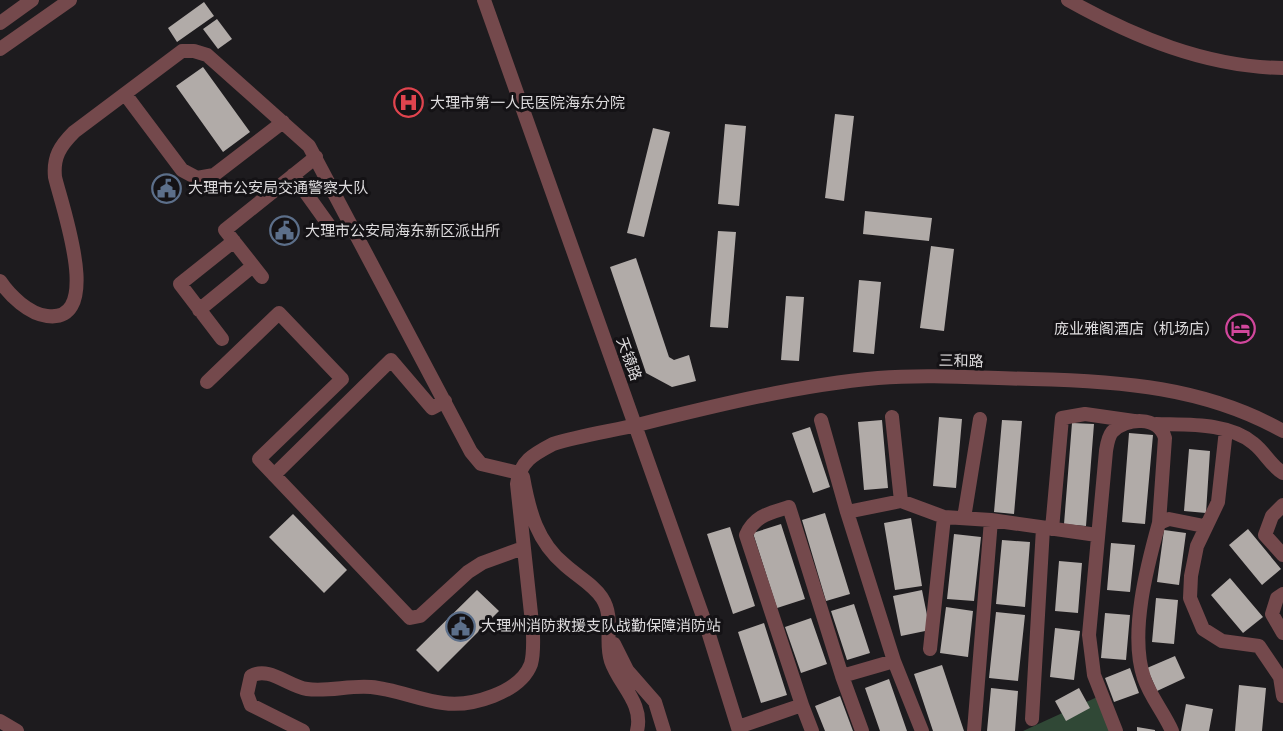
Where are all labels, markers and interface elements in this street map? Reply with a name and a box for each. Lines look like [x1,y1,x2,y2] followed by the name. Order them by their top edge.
[393,87,425,119] hospital icon: 大理市第一人民医院海东分院
[430,94,625,112] place label: 大理市第一人民医院海东分院
[151,172,183,204] public building icon: 大理市公安局交通警察大队
[188,179,368,197] place label: 大理市公安局交通警察大队
[268,215,300,247] public building icon: 大理市公安局海东新区派出所
[305,222,500,240] place label: 大理市公安局海东新区派出所
[1224,313,1256,345] hotel icon: 庞业雅阁酒店（机场店）
[1054,320,1219,338] place label: 庞业雅阁酒店（机场店）
[613,335,645,383] street label: 天镜路
[938,352,984,370] street label: 三和路
[444,610,476,642] public building icon: 大理州消防救援支队战勤保障消防站
[481,617,721,635] place label: 大理州消防救援支队战勤保障消防站

